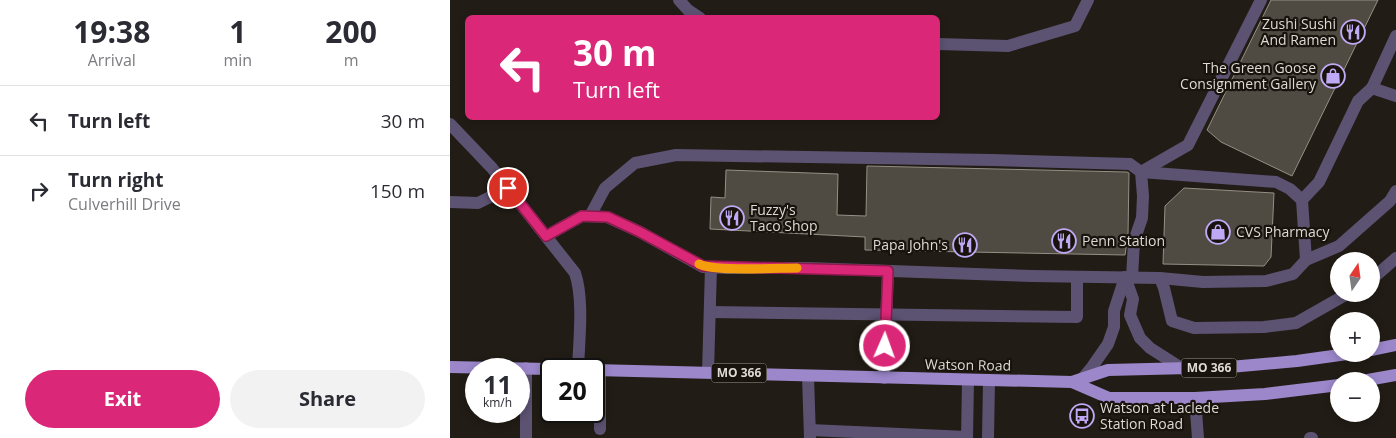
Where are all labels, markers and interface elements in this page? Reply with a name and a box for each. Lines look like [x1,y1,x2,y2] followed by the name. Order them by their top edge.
[73,11,150,52] text: 19:38
[229,11,246,52] text: 1
[325,11,377,52] text: 200
[1261,14,1336,49] place label: Zushi Sushi And Ramen
[1340,19,1366,45] restaurant icon: Zushi Sushi And Ramen
[573,29,656,76] text: 30 m
[490,35,555,100] icon: left
[88,49,136,71] text: Arrival
[224,49,252,71] text: min
[344,49,359,71] text: m
[1180,58,1317,93] place label: The Green Goose Consignment Gallery
[1320,63,1346,89] shop icon: The Green Goose Consignment Gallery
[573,74,660,104] text: Turn left
[25,107,53,135] icon: left
[68,108,150,134] text: Turn left
[381,108,425,134] text: 30 m
[68,167,163,193] text: Turn right
[487,167,529,209] pin
[494,174,522,202] icon: arrive
[25,177,53,205] icon: right
[370,178,425,204] text: 150 m
[68,193,181,215] text: Culverhill Drive
[750,200,818,235] place label: Fuzzy's Taco Shop
[719,205,745,231] restaurant icon: Fuzzy's Taco Shop
[1205,219,1231,245] shop icon: CVS Pharmacy
[1236,222,1330,241] place label: CVS Pharmacy
[1051,228,1077,254] restaurant icon: Penn Station
[1082,231,1165,250] place label: Penn Station
[952,232,978,258] restaurant icon: Papa John's
[873,235,948,254] place label: Papa John's
[1330,252,1380,302] north arrow
[1330,252,1380,422] map controls
[1330,312,1380,362] button: +
[858,319,910,371] position arrow
[925,354,1011,375] street label: Watson Road
[540,358,605,423] speed limit sign: 20
[1182,358,1236,378] road number: MO 366
[712,363,766,382] road number: MO 366
[483,367,512,401] text: 11
[25,370,220,428] button: Exit
[230,370,425,428] button: Share
[1330,372,1380,422] button: −
[483,394,512,411] text: km/h
[1100,398,1219,433] place label: Watson at Laclede Station Road
[1069,403,1095,429] bus stop icon: Watson at Laclede Station Road

